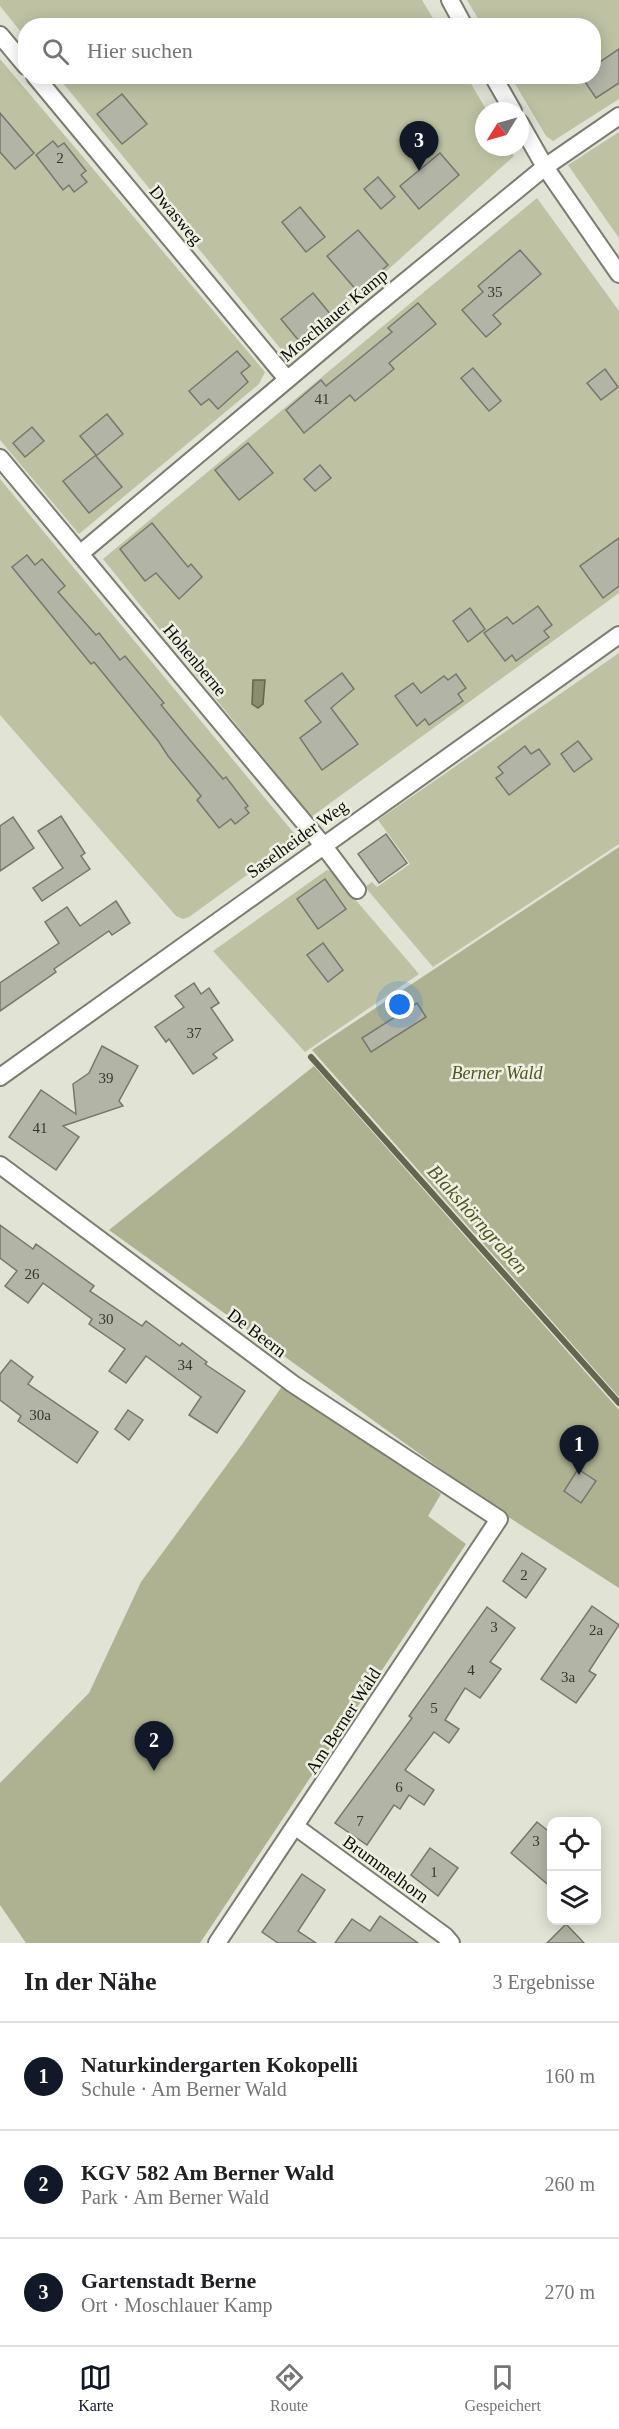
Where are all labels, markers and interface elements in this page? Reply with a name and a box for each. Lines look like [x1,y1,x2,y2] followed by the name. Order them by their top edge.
[18,18,601,84] search box
[39,35,72,68] icon: search
[87,38,193,63] text: Hier suchen
[475,102,529,156] north arrow
[400,122,438,171] pin: 3
[56,150,64,166] house number: 2
[146,181,206,249] street label: Dwasweg
[276,264,392,366] street label: Moschlauer Kamp
[488,284,503,300] house number: 35
[315,391,330,407] house number: 41
[159,620,231,700] street label: Hohenberne
[243,796,351,882] street label: Saselheider Weg
[385,990,414,1019] your location
[187,1025,202,1041] house number: 37
[452,1063,543,1083] park label: Berner Wald
[99,1070,114,1086] house number: 39
[33,1120,48,1136] house number: 41
[423,1160,533,1279] water label: Blakshörngraben
[25,1266,40,1282] house number: 26
[224,1304,290,1362] street label: De Beern
[99,1311,114,1327] house number: 30
[178,1357,193,1373] house number: 34
[29,1407,51,1423] house number: 30a
[560,1426,598,1475] pin: 1
[520,1567,528,1583] house number: 2
[490,1619,498,1635] house number: 3
[589,1622,603,1638] house number: 2a
[467,1662,475,1678] house number: 4
[301,1664,385,1778] street label: Am Berner Wald
[561,1669,575,1685] house number: 3a
[430,1700,438,1716] house number: 5
[134,1722,174,1771] pin: 2
[395,1779,403,1795] house number: 6
[356,1813,364,1829] house number: 7
[547,1817,601,1925] map controls
[547,1817,601,1871] button: locate
[339,1831,433,1907] street label: Brummelhorn
[532,1833,540,1849] house number: 3
[430,1864,438,1880] house number: 1
[547,1871,601,1925] button: layers
[24,1967,156,1996] text: In der Nähe
[493,1971,595,1993] text: 3 Ergebnisse
[81,2052,358,2077] text: Naturkindergarten Kokopelli
[39,2065,49,2087] text: 1
[544,2065,595,2087] text: 160 m
[81,2078,287,2100] text: Schule · Am Berner Wald
[81,2160,334,2185] text: KGV 582 Am Berner Wald
[39,2173,49,2195] text: 2
[544,2173,595,2195] text: 260 m
[81,2186,269,2208] text: Park · Am Berner Wald
[81,2268,256,2293] text: Gartenstadt Berne
[39,2281,49,2303] text: 3
[544,2281,595,2303] text: 270 m
[81,2294,273,2316] text: Ort · Moschlauer Kamp
[78,2361,114,2415] tab: Karte
[270,2361,308,2415] tab: Route
[464,2361,541,2415] tab: Gespeichert

